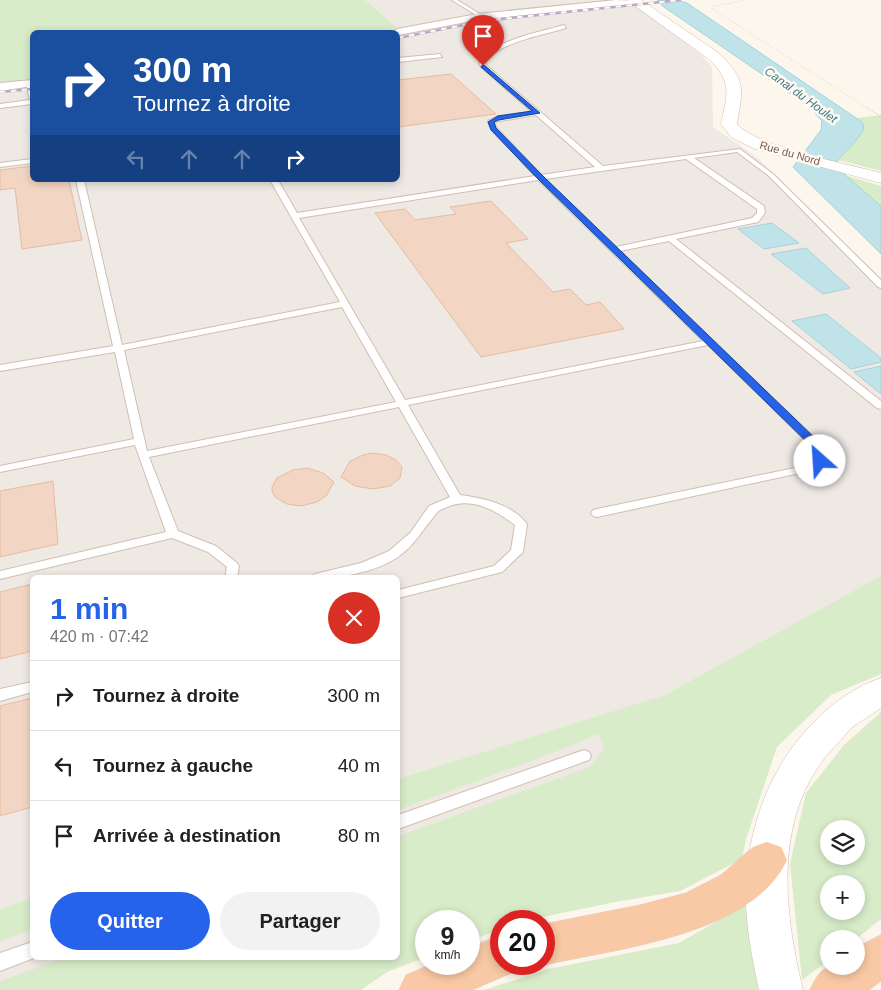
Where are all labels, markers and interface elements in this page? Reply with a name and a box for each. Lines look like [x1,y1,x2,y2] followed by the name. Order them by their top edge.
[462,15,504,66] pin
[469,22,497,50] icon: arrive
[50,50,115,115] icon: right
[133,50,232,89] text: 300 m
[762,64,840,126] water label: Canal du Houlet
[133,91,291,116] text: Tournez à droite
[758,139,822,167] street label: Rue du Nord
[122,145,150,173] icon: left
[175,145,203,173] icon: ahead
[228,145,256,173] icon: ahead
[281,145,309,173] icon: right
[793,434,845,486] position arrow
[50,592,128,625] text: 1 min
[328,592,380,644] button: close
[50,628,149,645] text: 420 m · 07:42
[50,682,78,710] icon: right
[93,685,239,706] text: Tournez à droite
[327,685,380,706] text: 300 m
[50,752,78,780] icon: left
[93,755,253,776] text: Tournez à gauche
[338,755,380,776] text: 40 m
[820,820,865,975] map controls
[820,820,865,865] button: layers
[50,822,78,850] icon: arrive
[93,825,281,846] text: Arrivée à destination
[338,825,380,846] text: 80 m
[820,875,865,920] button: +
[50,892,210,950] button: Quitter
[220,892,380,950] button: Partager
[490,910,555,975] speed limit sign: 20
[441,922,454,950] text: 9
[820,930,865,975] button: −
[434,948,461,962] text: km/h

